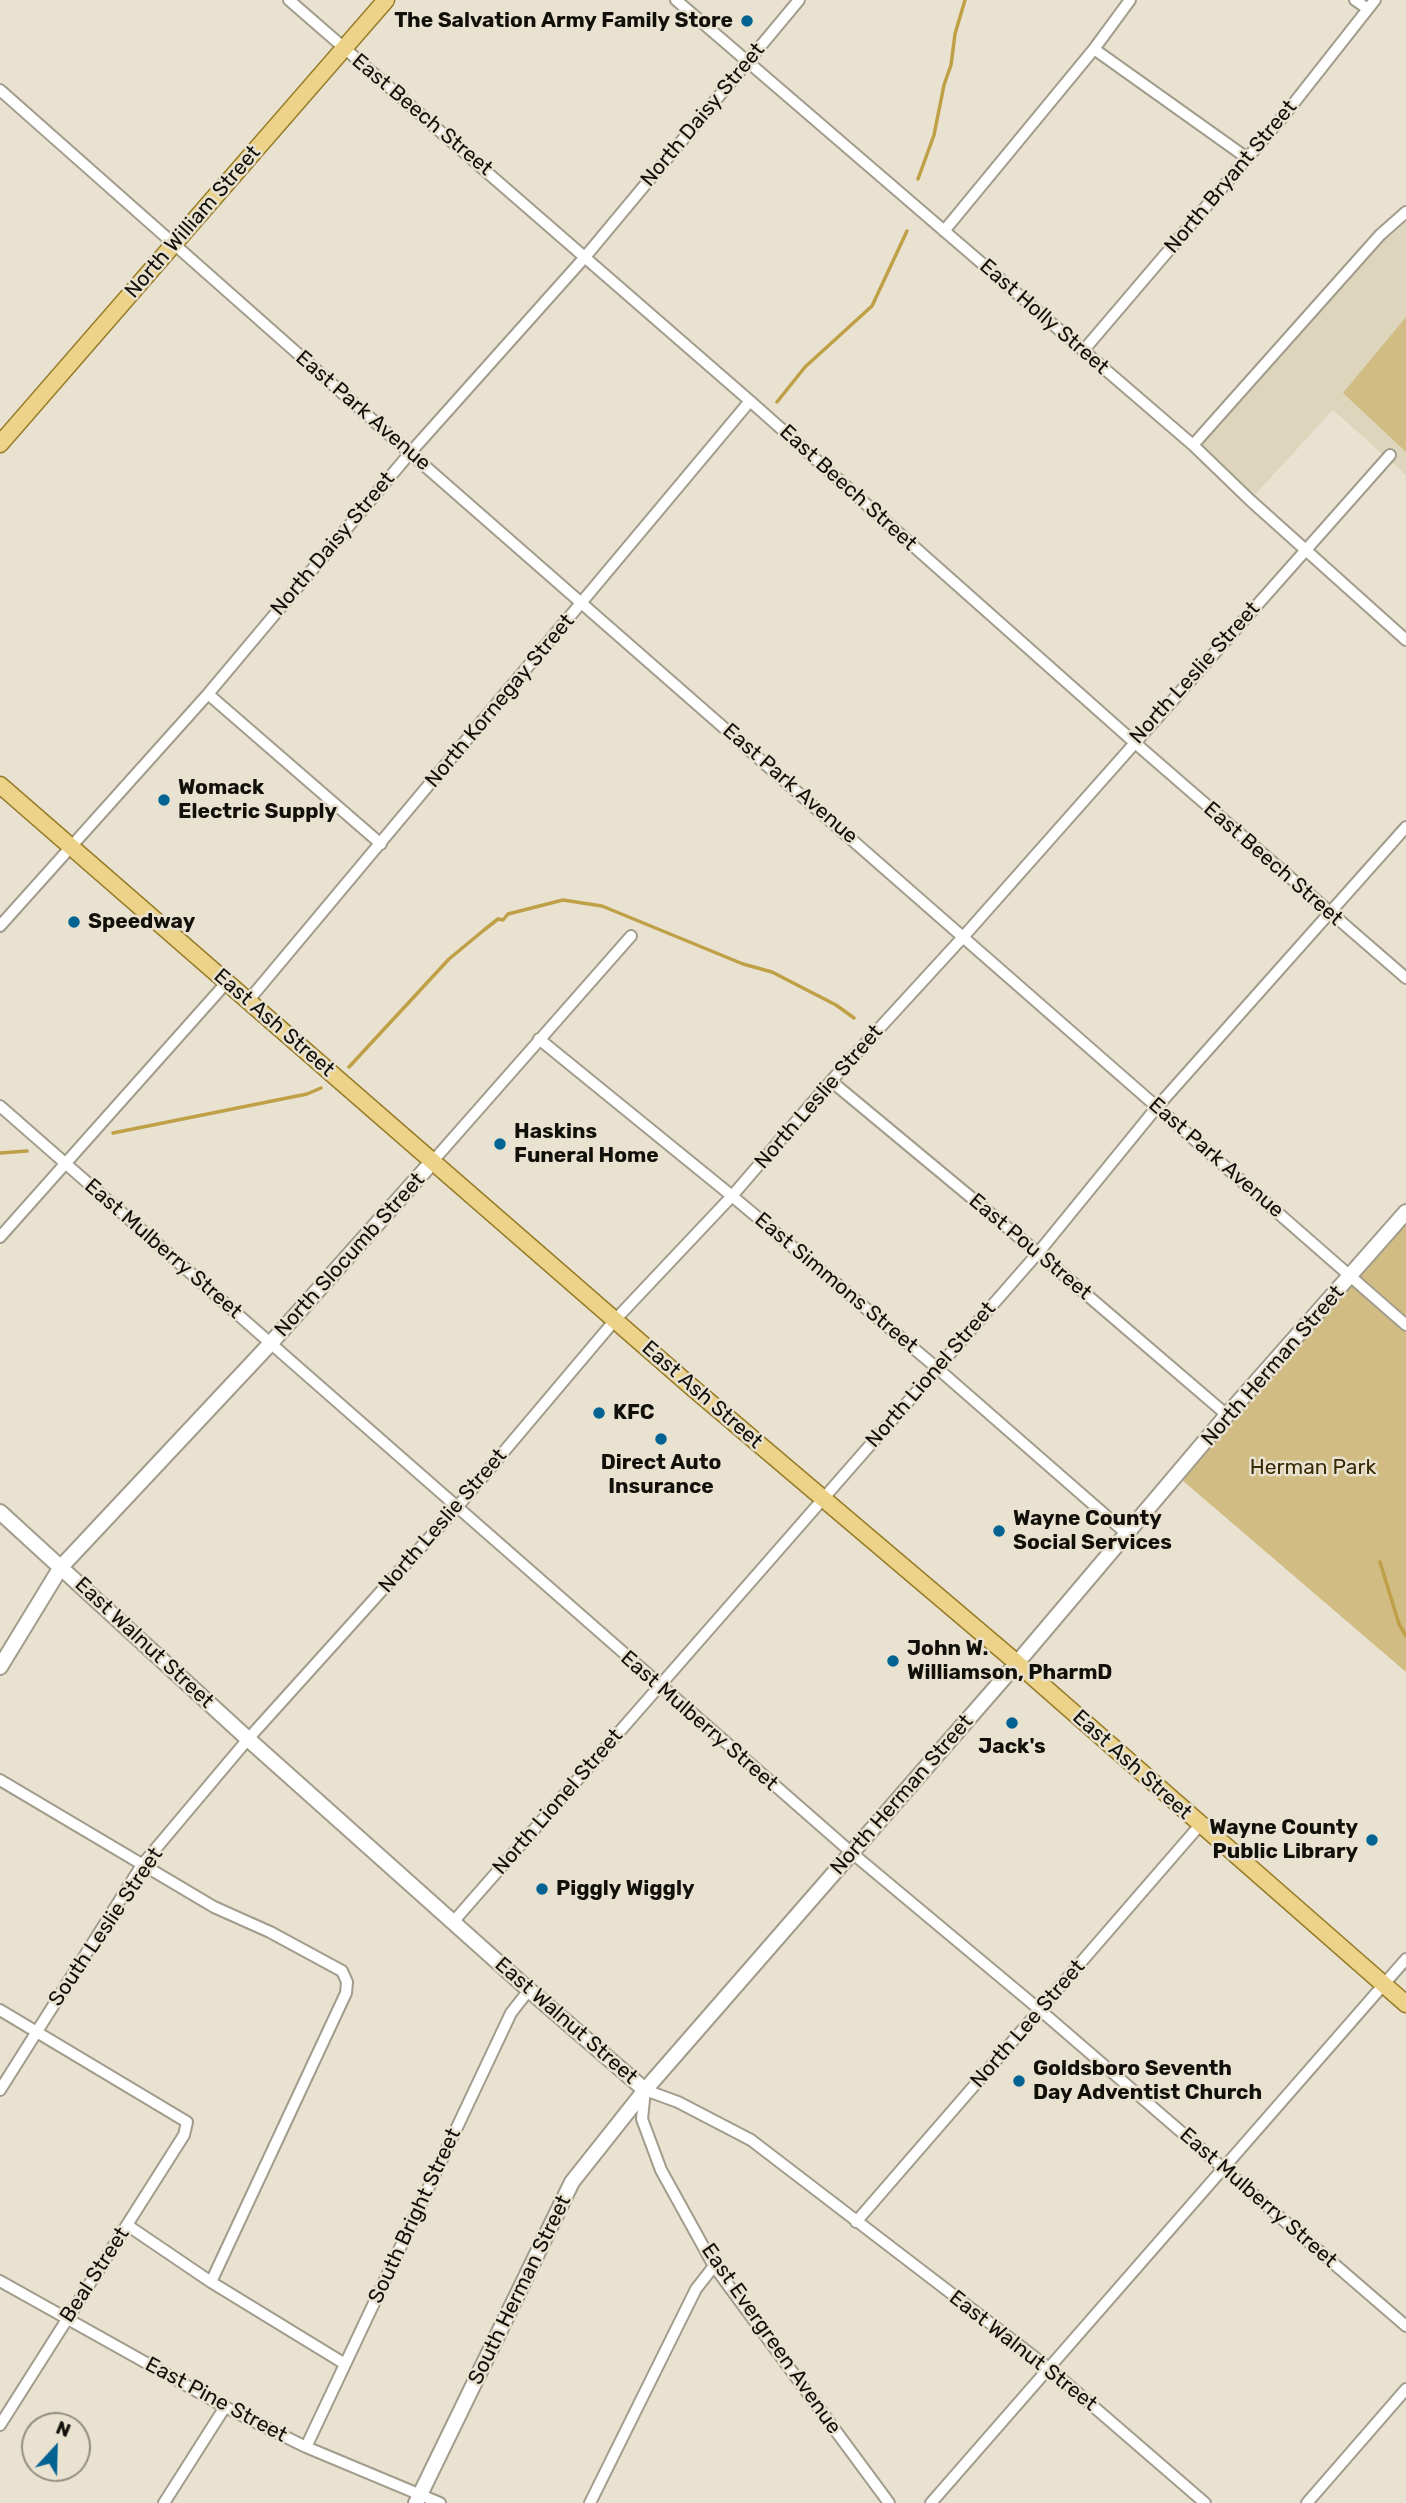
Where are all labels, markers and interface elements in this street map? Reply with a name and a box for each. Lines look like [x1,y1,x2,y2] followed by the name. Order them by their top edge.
[394,8,733,34] place label: The Salvation Army Family Store
[739,13,755,29] marker: The Salvation Army Family Store
[636,38,770,192] street label: North Daisy Street
[346,49,498,181] street label: East Beech Street
[1160,95,1302,259] street label: North Bryant Street
[120,140,266,304] street label: North William Street
[974,254,1114,380] street label: East Holly Street
[290,345,436,477] street label: East Park Avenue
[774,420,922,556] street label: East Beech Street
[266,467,400,621] street label: North Daisy Street
[1125,597,1265,749] street label: North Leslie Street
[420,609,580,793] street label: North Kornegay Street
[717,718,863,850] street label: East Park Avenue
[178,775,337,825] place label: Womack Electric Supply
[156,792,172,808] marker: Womack Electric Supply
[1198,797,1348,931] street label: East Beech Street
[88,909,195,935] place label: Speedway
[66,914,82,930] marker: Speedway
[208,964,340,1082] street label: East Ash Street
[750,1020,888,1174] street label: North Leslie Street
[1143,1092,1289,1224] street label: East Park Avenue
[514,1119,659,1169] place label: Haskins Funeral Home
[492,1136,508,1152] marker: Haskins Funeral Home
[270,1168,430,1342] street label: North Slocumb Street
[79,1174,247,1324] street label: East Mulberry Street
[964,1188,1096,1306] street label: East Pou Street
[749,1207,923,1359] street label: East Simmons Street
[1196,1281,1350,1451] street label: North Herman Street
[861,1297,1001,1453] street label: North Lionel Street
[636,1336,768,1454] street label: East Ash Street
[613,1400,655,1426] place label: KFC
[591,1405,607,1421] marker: KFC
[653,1431,669,1447] marker: Direct Auto Insurance
[374,1444,512,1598] street label: North Leslie Street
[601,1450,721,1500] place label: Direct Auto Insurance
[1250,1455,1376,1481] park label: Herman Park
[1013,1506,1172,1556] place label: Wayne County Social Services
[991,1523,1007,1539] marker: Wayne County Social Services
[69,1572,219,1714] street label: East Walnut Street
[907,1636,1112,1686] place label: John W. Williamson, PharmD
[615,1646,783,1796] street label: East Mulberry Street
[885,1653,901,1669] marker: John W. Williamson, PharmD
[1067,1705,1197,1825] street label: East Ash Street
[825,1710,979,1880] street label: North Herman Street
[1004,1715,1020,1731] marker: Jack's
[488,1724,628,1880] street label: North Lionel Street
[978,1734,1046,1760] place label: Jack's
[1209,1815,1358,1865] place label: Wayne County Public Library
[1364,1832,1380,1848] marker: Wayne County Public Library
[44,1843,168,2011] street label: South Leslie Street
[556,1876,694,1902] place label: Piggly Wiggly
[534,1881,550,1897] marker: Piggly Wiggly
[489,1952,643,2090] street label: East Walnut Street
[965,1955,1091,2093] street label: North Lee Street
[1033,2056,1262,2106] place label: Goldsboro Seventh Day Adventist Church
[1011,2073,1027,2089] marker: Goldsboro Seventh Day Adventist Church
[1174,2123,1342,2273] street label: East Mulberry Street
[363,2124,467,2308] street label: South Bright Street
[463,2191,577,2389] street label: South Herman Street
[55,2223,135,2327] street label: Beal Street
[696,2239,846,2439] street label: East Evergreen Avenue
[944,2285,1102,2417] street label: East Walnut Street
[141,2352,291,2448] street label: East Pine Street
[21,2412,91,2482] north arrow
[53,2416,74,2442] text: N

